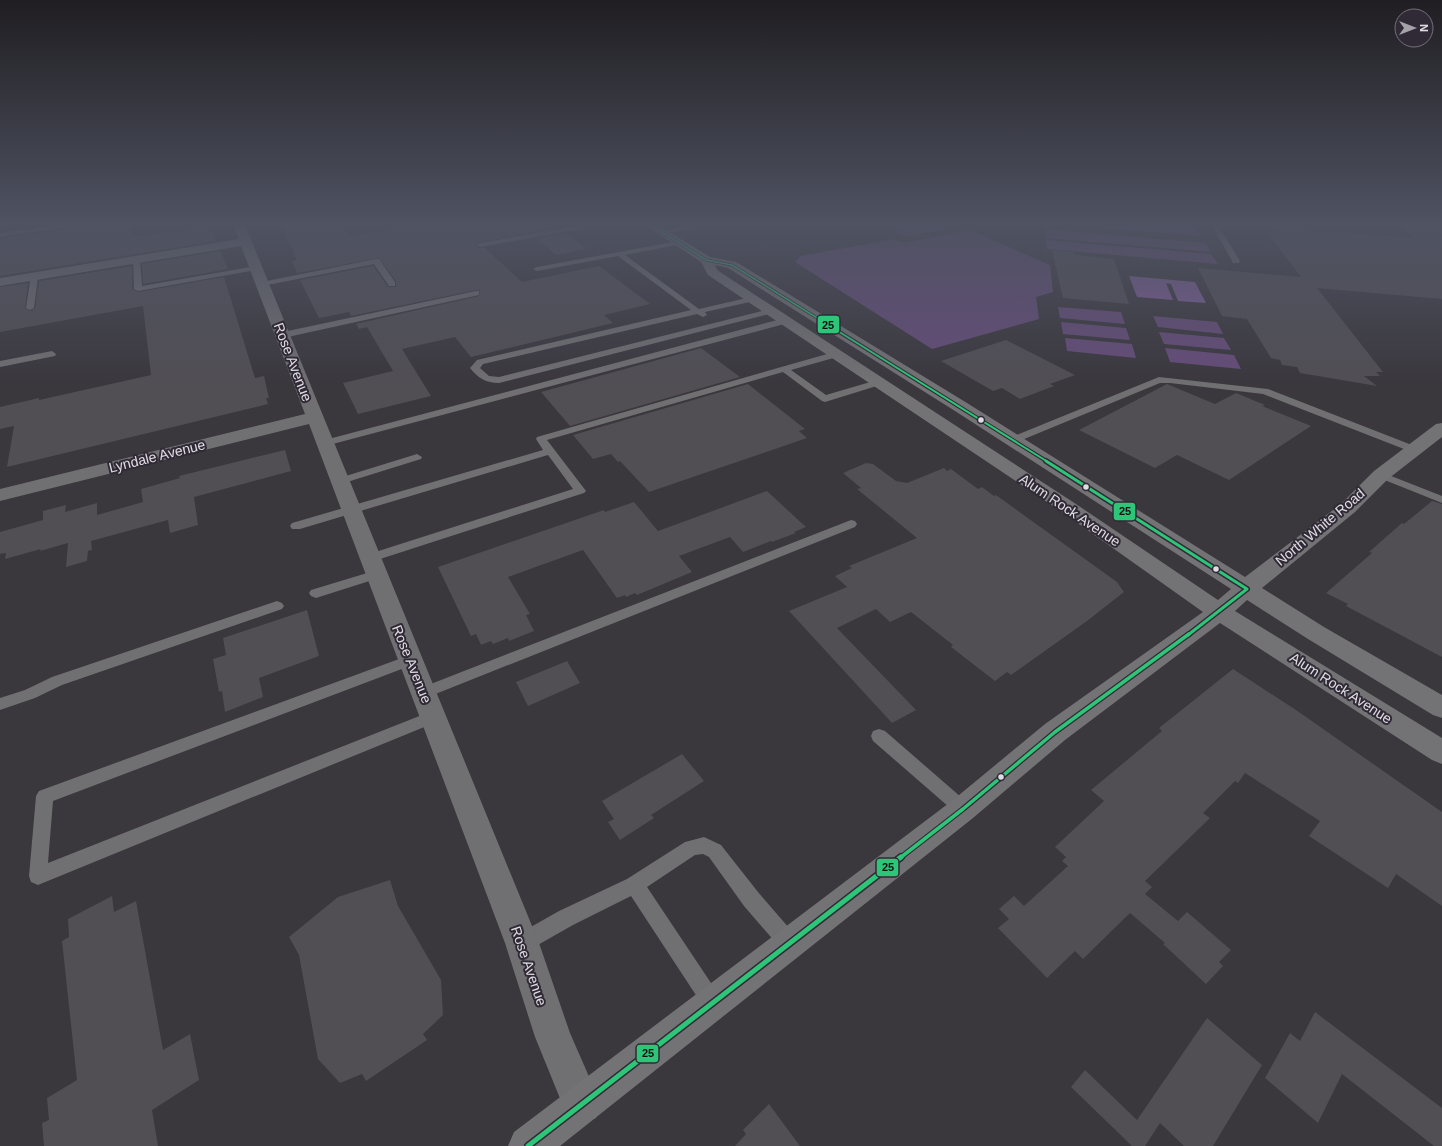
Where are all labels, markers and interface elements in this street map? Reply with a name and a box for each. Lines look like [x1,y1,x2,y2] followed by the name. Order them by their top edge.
[1394,8,1434,48] north arrow
[1418,24,1430,32] text: N
[817,315,840,334] line badge: 25
[822,319,834,331] text: 25
[271,320,315,404] street label: Rose Avenue
[976,415,986,425] unlabelled marker
[107,436,207,476] street label: Lyndale Avenue
[1017,470,1124,550] street label: Alum Rock Avenue
[1081,482,1091,492] unlabelled marker
[1272,485,1368,569] street label: North White Road
[1113,502,1136,521] line badge: 25
[1119,505,1131,517] text: 25
[1211,564,1221,574] unlabelled marker
[389,623,435,706] street label: Rose Avenue
[1287,649,1395,727] street label: Alum Rock Avenue
[996,772,1006,782] unlabelled marker
[876,858,899,877] line badge: 25
[882,861,894,873] text: 25
[508,924,550,1008] street label: Rose Avenue
[636,1044,659,1063] line badge: 25
[642,1047,654,1059] text: 25

